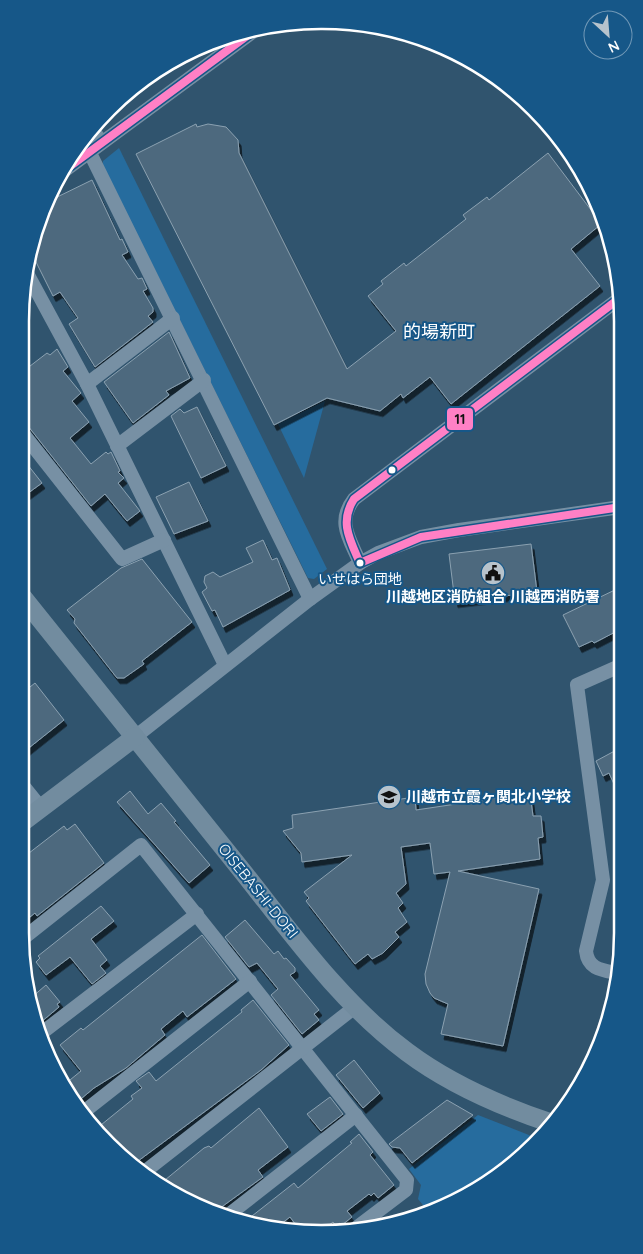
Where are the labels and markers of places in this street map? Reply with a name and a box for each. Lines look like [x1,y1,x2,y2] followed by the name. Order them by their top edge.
[387,465,397,475] unlabelled marker
[355,558,365,568] marker: いせはら団地
[480,560,506,586] public building icon: 川越地区消防組合 川越西消防署
[318,570,402,588] place label: いせはら団地
[386,587,600,606] place label: 川越地区消防組合 川越西消防署
[376,784,402,810] school or university icon: 川越市立霞ヶ関北小学校
[406,787,571,806] place label: 川越市立霞ヶ関北小学校

